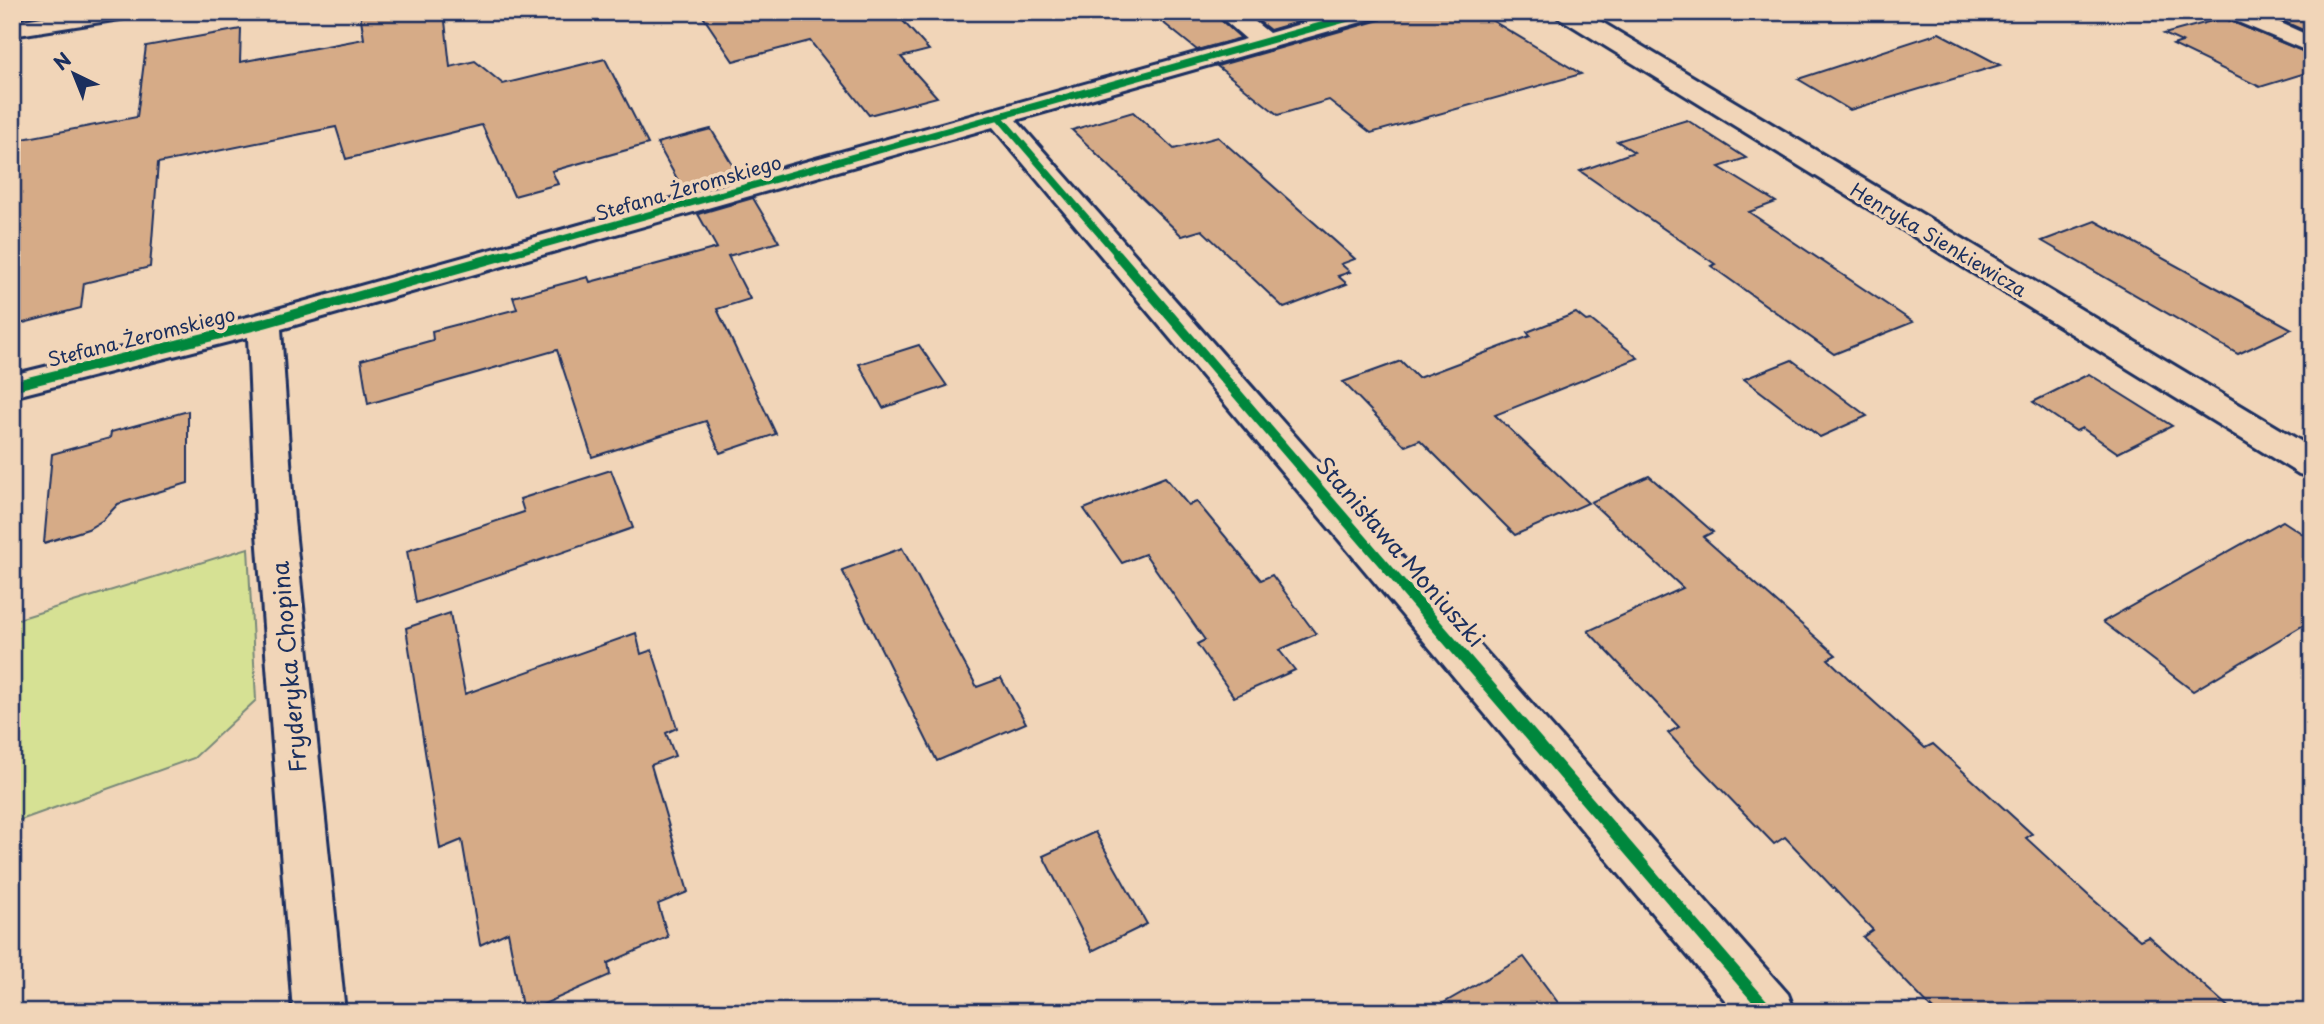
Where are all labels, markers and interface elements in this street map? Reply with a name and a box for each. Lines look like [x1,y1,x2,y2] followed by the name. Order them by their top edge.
[38,38,108,108] north arrow
[47,45,77,76] text: N
[592,147,784,227] street label: Stefana Żeromskiego
[1845,175,2033,303] street label: Henryka Sienkiewicza
[44,299,238,373] street label: Stefana Żeromskiego
[1308,448,1494,654] street label: Stanisława Moniuszki
[261,559,315,774] street label: Fryderyka Chopina

